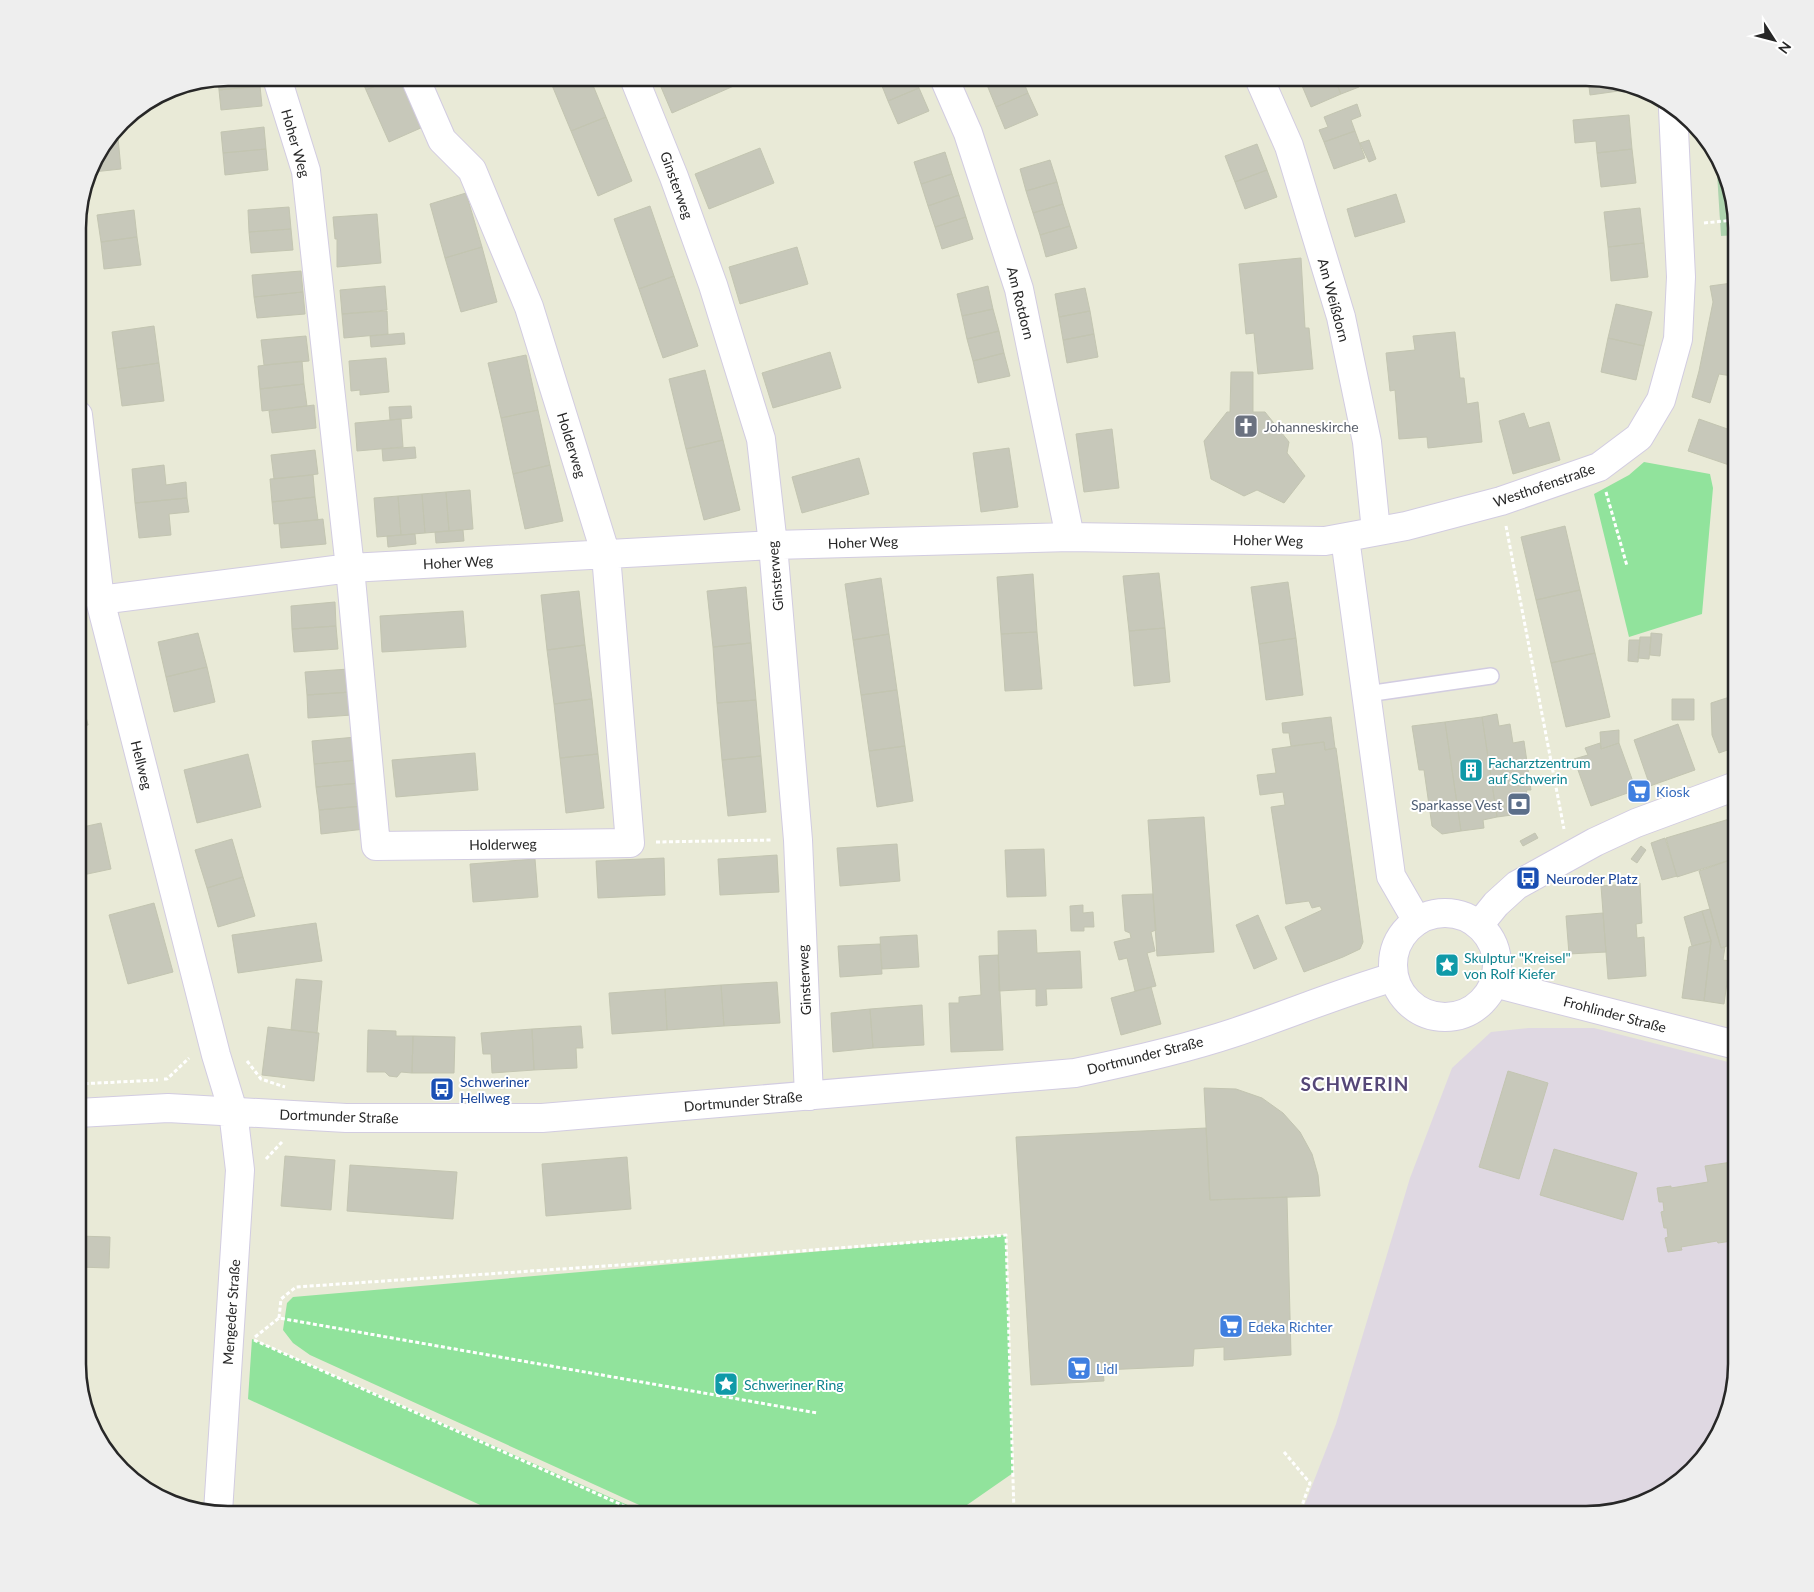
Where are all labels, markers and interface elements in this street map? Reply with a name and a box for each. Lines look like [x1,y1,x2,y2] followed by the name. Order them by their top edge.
[1749,15,1799,65] north arrow
[1775,39,1795,57] text: N
[278,107,314,179] street label: Hoher Weg
[657,149,697,221] street label: Ginsterweg
[1315,256,1353,344] street label: Am Weißdorn
[1004,265,1038,341] street label: Am Rotdorn
[554,410,590,480] street label: Holderweg
[1233,413,1259,439] church icon: Johanneskirche
[1264,418,1359,435] place label: Johanneskirche
[1491,460,1597,510] street label: Westhofenstraße
[1233,531,1303,549] street label: Hoher Weg
[828,532,898,552] street label: Hoher Weg
[763,540,787,612] street label: Ginsterweg
[423,552,493,572] street label: Hoher Weg
[128,739,156,791] street label: Hellweg
[1488,754,1591,787] place label: Facharztzentrum auf Schwerin
[1458,757,1484,783] building icon: Facharztzentrum auf Schwerin
[1626,778,1652,804] supermarket icon: Kiosk
[1656,783,1691,800] place label: Kiosk
[1506,791,1532,817] bank icon: Sparkasse Vest
[1411,796,1502,813] place label: Sparkasse Vest
[469,835,537,853] street label: Holderweg
[1515,865,1541,891] bus stop icon: Neuroder Platz
[1546,870,1638,887] place label: Neuroder Platz
[794,944,814,1016] street label: Ginsterweg
[1464,949,1571,982] place label: Skulptur "Kreisel" von Rolf Kiefer
[1434,952,1460,978] place icon: Skulptur "Kreisel" von Rolf Kiefer
[1562,992,1668,1036] street label: Frohlinder Straße
[1085,1032,1205,1078] street label: Dortmunder Straße
[1300,1072,1410,1095] district label: SCHWERIN
[460,1073,529,1106] place label: Schweriner Hellweg
[429,1076,455,1102] bus stop icon: Schweriner Hellweg
[683,1087,803,1115] street label: Dortmunder Straße
[279,1105,399,1127] street label: Dortmunder Straße
[219,1259,243,1365] street label: Mengeder Straße
[1218,1313,1244,1339] supermarket icon: Edeka Richter
[1248,1318,1333,1335] place label: Edeka Richter
[1066,1355,1092,1381] supermarket icon: Lidl
[1096,1360,1118,1377] place label: Lidl
[713,1371,739,1397] place icon: Schweriner Ring
[744,1376,843,1393] place label: Schweriner Ring

